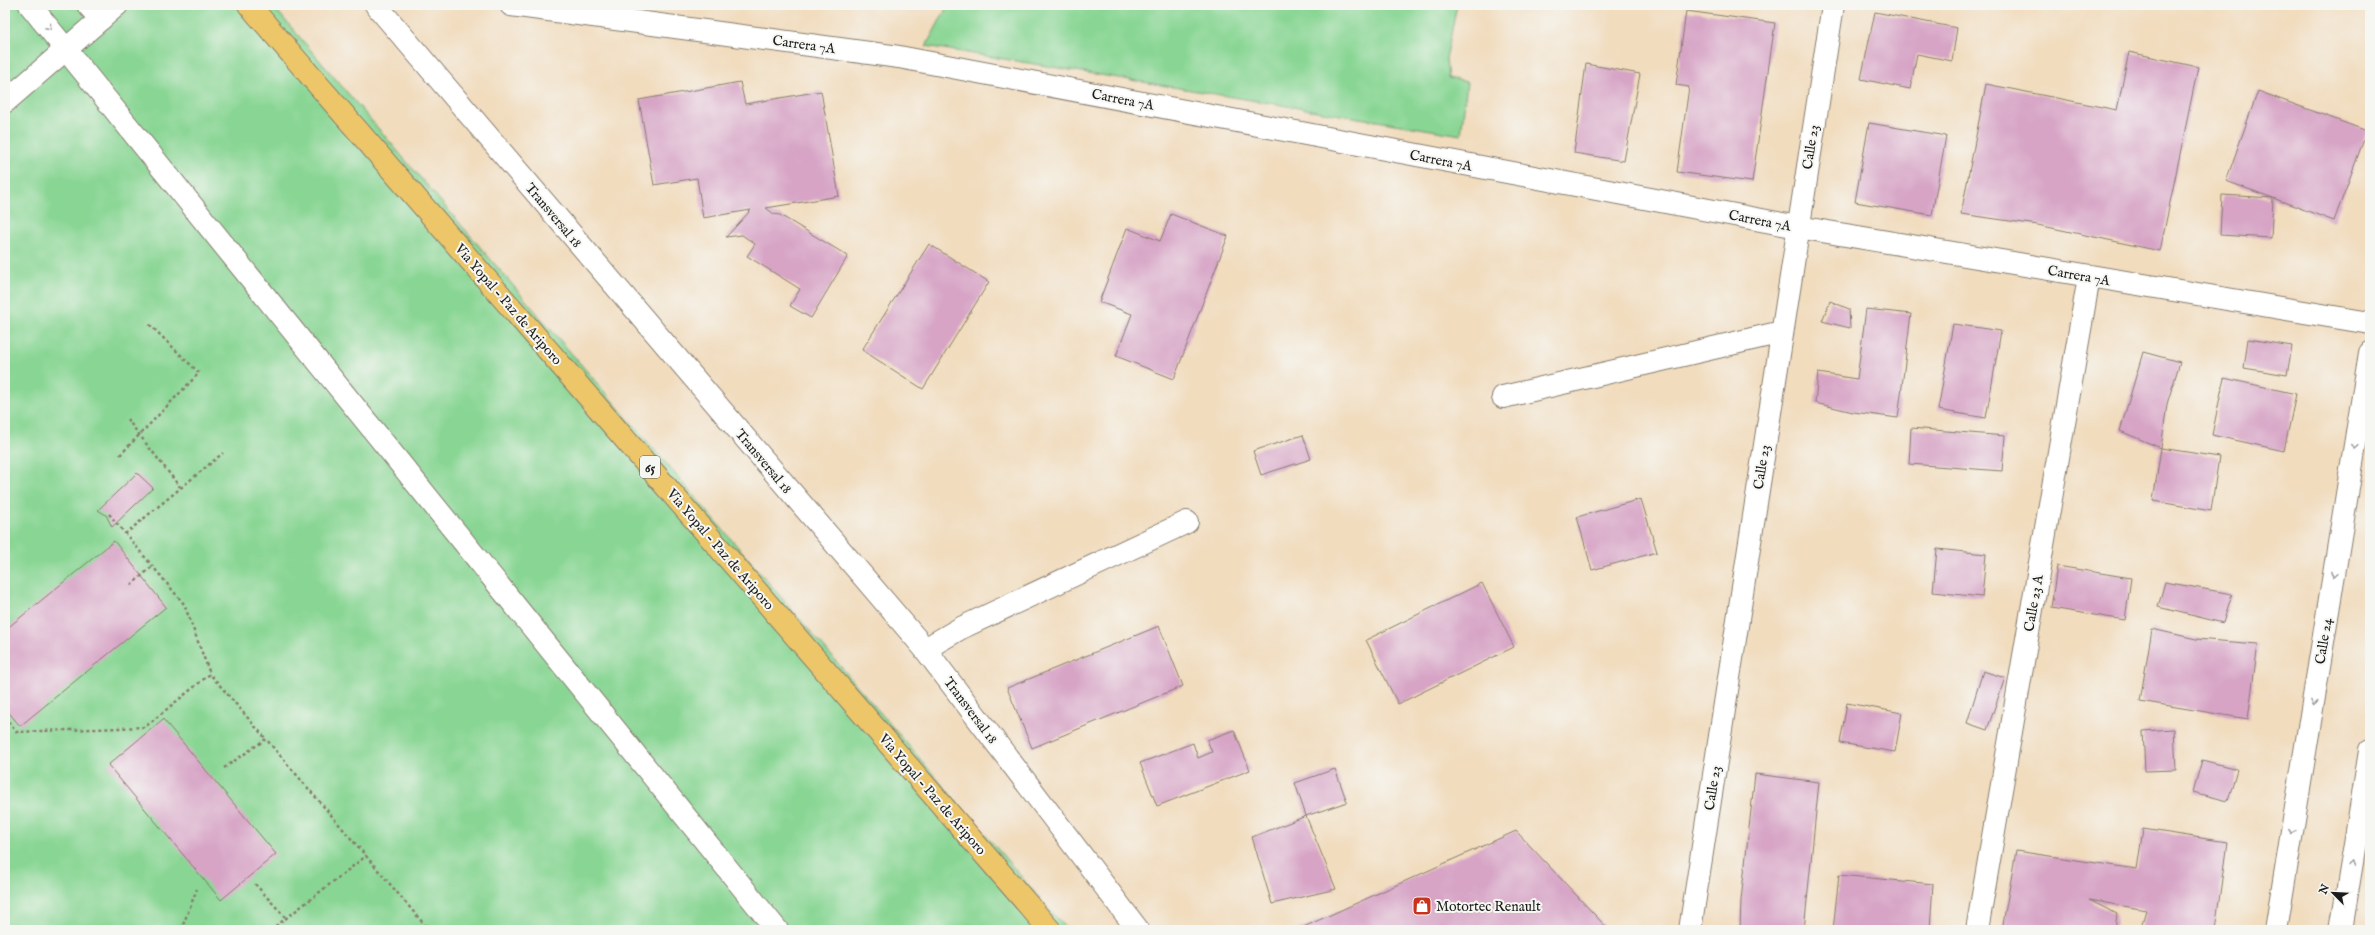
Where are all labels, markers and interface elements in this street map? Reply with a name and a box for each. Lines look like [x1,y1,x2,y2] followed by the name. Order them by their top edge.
[44,22,51,30] one-way arrow
[771,32,837,58] street label: Carrera 7A
[1090,85,1156,115] street label: Carrera 7A
[1799,124,1823,171] street label: Calle 23
[1408,146,1474,176] street label: Carrera 7A
[521,180,586,252] street label: Transversal 18
[1727,206,1793,236] street label: Carrera 7A
[450,240,566,369] street label: Via Yopal - Paz de Ariporo
[2046,262,2112,290] street label: Carrera 7A
[731,426,796,498] street label: Transversal 18
[1750,444,1774,491] street label: Calle 23
[2351,444,2360,450] one-way arrow
[640,456,660,478] road number: 65
[662,485,778,614] street label: Via Yopal - Paz de Ariporo
[2330,572,2339,578] one-way arrow
[2020,573,2048,633] street label: Calle 23 A
[2311,617,2337,666] street label: Calle 24
[939,674,1001,748] street label: Transversal 18
[2309,700,2318,706] one-way arrow
[874,730,990,859] street label: Via Yopal - Paz de Ariporo
[1701,765,1725,812] street label: Calle 23
[2288,828,2297,835] one-way arrow
[2347,861,2356,867] one-way arrow
[2313,873,2353,913] north arrow
[2316,882,2333,897] text: N
[1411,895,1433,917] shop icon: Motortec Renault
[1436,898,1541,916] place label: Motortec Renault

